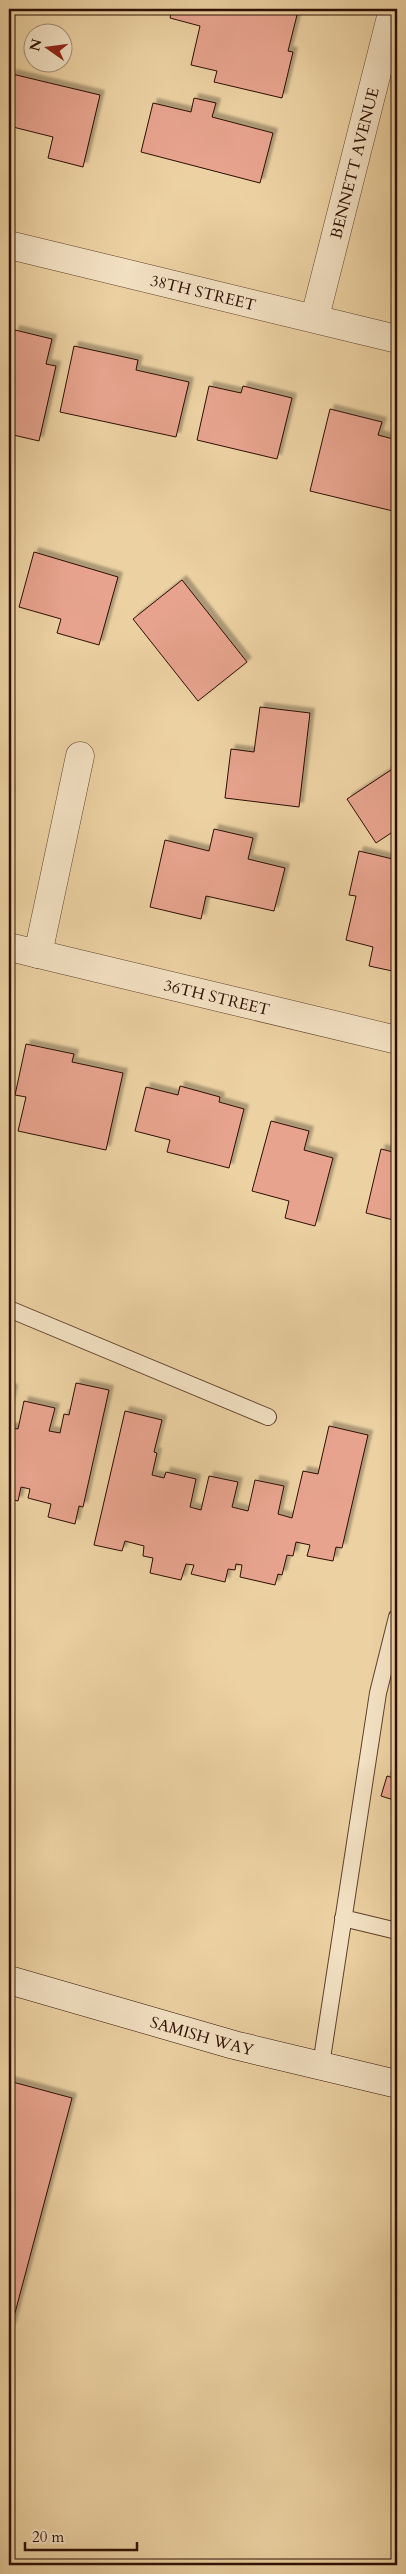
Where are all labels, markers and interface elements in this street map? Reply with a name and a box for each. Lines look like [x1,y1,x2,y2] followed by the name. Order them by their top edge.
[22,22,72,72] north arrow
[25,37,47,53] text: N
[325,85,385,241] street label: BENNETT AVENUE
[148,270,259,317] street label: 38TH STREET
[162,975,272,1021] street label: 36TH STREET
[148,2011,256,2061] street label: SAMISH WAY
[25,2519,138,2551] scale bar
[32,2527,64,2547] text: 20 m

